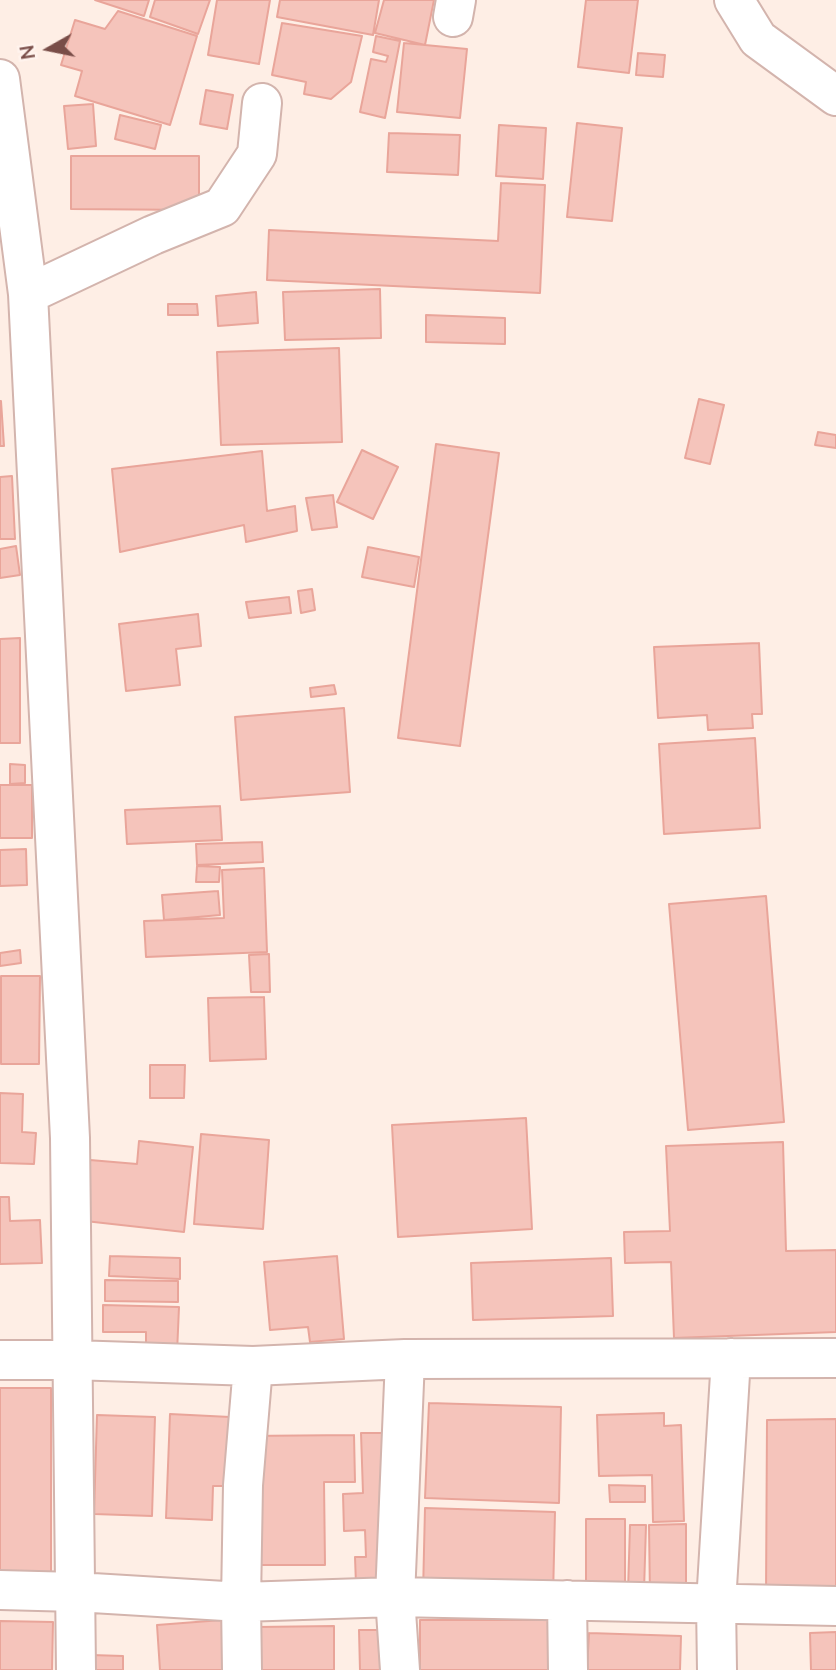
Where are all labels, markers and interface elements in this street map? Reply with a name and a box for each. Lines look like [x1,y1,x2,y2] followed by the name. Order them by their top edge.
[14,14,84,84] north arrow
[14,43,42,61] text: N

